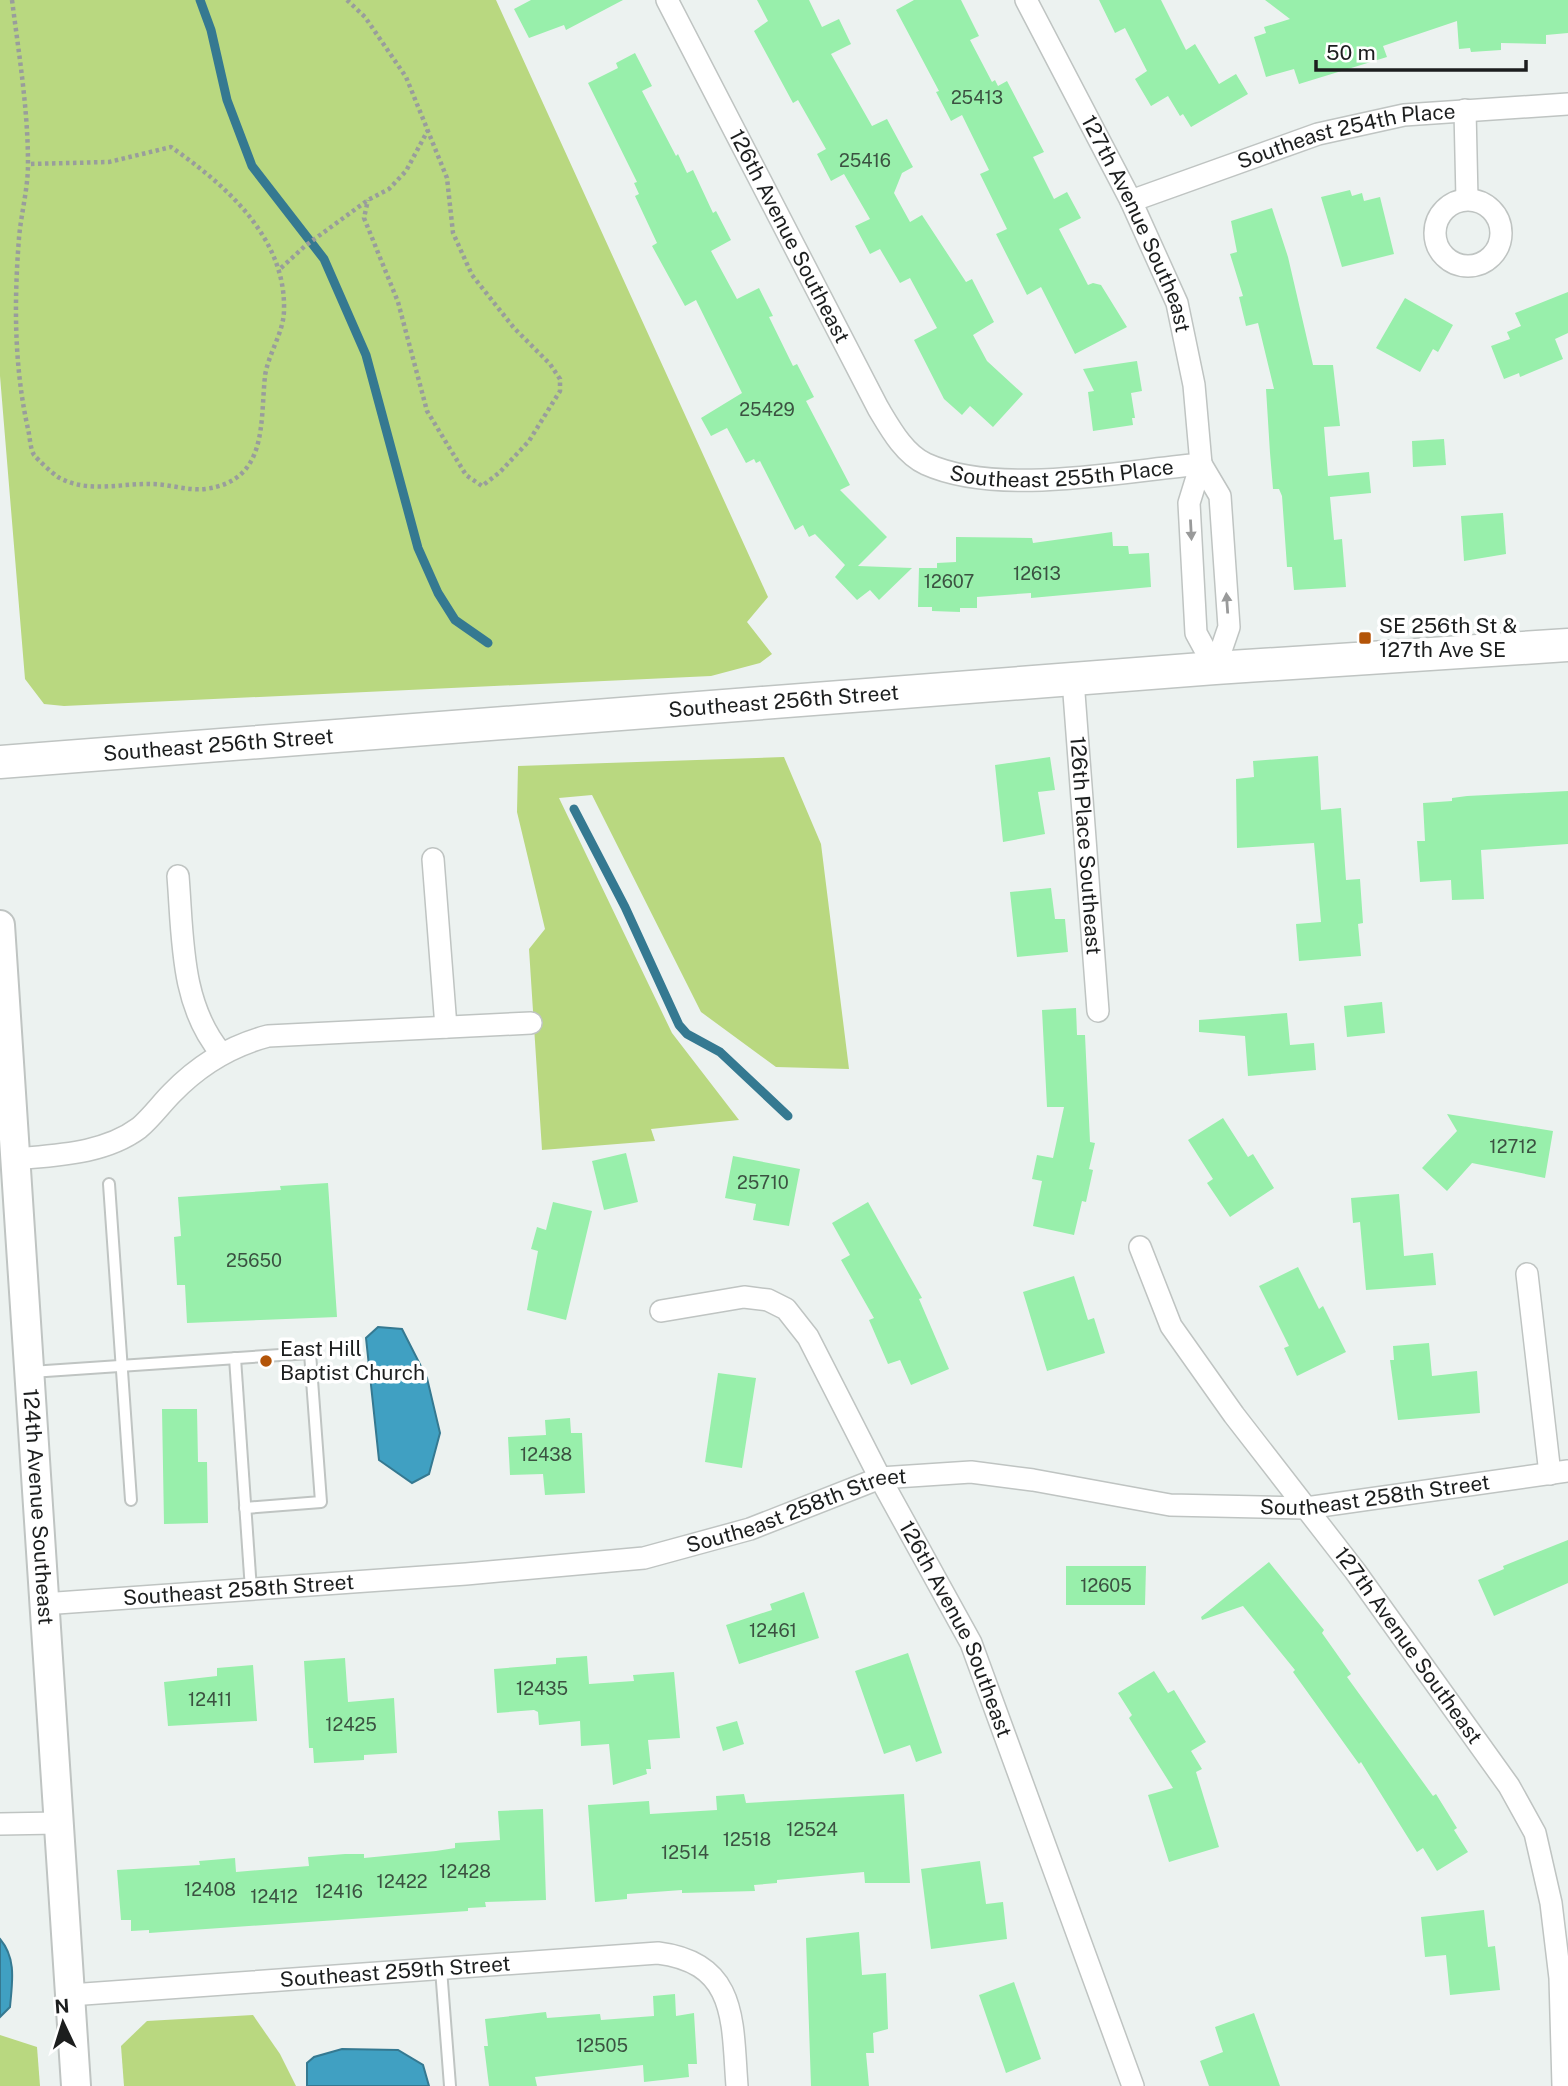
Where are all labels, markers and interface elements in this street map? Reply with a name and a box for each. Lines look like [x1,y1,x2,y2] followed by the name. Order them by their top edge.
[1316,28,1526,72] scale bar
[1326,40,1376,65] text: 50 m
[951,87,1003,108] house number: 25413
[1234,99,1456,174] street label: Southeast 254th Place
[1076,111,1196,334] street label: 127th Avenue Southeast
[724,125,855,347] street label: 126th Avenue Southeast
[839,150,891,171] house number: 25416
[739,399,795,420] house number: 25429
[947,454,1175,492] street label: Southeast 255th Place
[1185,520,1196,542] one-way arrow
[1013,563,1061,584] house number: 12613
[924,571,974,592] house number: 12607
[1222,591,1233,613] one-way arrow
[1379,613,1517,662] place label: SE 256th St & 127th Ave SE
[1357,630,1373,646] marker: SE 256th St & 127th Ave SE
[667,679,900,722] street label: Southeast 256th Street
[102,723,335,766] street label: Southeast 256th Street
[1065,735,1107,956] street label: 126th Place Southeast
[1489,1136,1537,1157] house number: 12712
[737,1172,789,1193] house number: 25710
[226,1250,282,1271] house number: 25650
[280,1336,425,1385] place label: East Hill Baptist Church
[258,1353,274,1369] marker: East Hill Baptist Church
[18,1388,59,1626] street label: 124th Avenue Southeast
[520,1444,572,1465] house number: 12438
[683,1463,907,1558] street label: Southeast 258th Street
[1260,1469,1491,1520] street label: Southeast 258th Street
[894,1516,1017,1741] street label: 126th Avenue Southeast
[1329,1542,1488,1749] street label: 127th Avenue Southeast
[122,1569,355,1610] street label: Southeast 258th Street
[1080,1575,1132,1596] house number: 12605
[749,1620,797,1641] house number: 12461
[516,1678,568,1699] house number: 12435
[188,1689,232,1710] house number: 12411
[325,1714,377,1735] house number: 12425
[786,1819,838,1840] house number: 12524
[723,1829,771,1850] house number: 12518
[661,1842,709,1863] house number: 12514
[439,1861,491,1882] house number: 12428
[377,1871,427,1892] house number: 12422
[184,1879,236,1900] house number: 12408
[315,1881,363,1902] house number: 12416
[250,1886,298,1907] house number: 12412
[279,1951,511,1992] street label: Southeast 259th Street
[28,1988,98,2058] north arrow
[54,1995,70,2018] text: N
[576,2035,628,2056] house number: 12505

